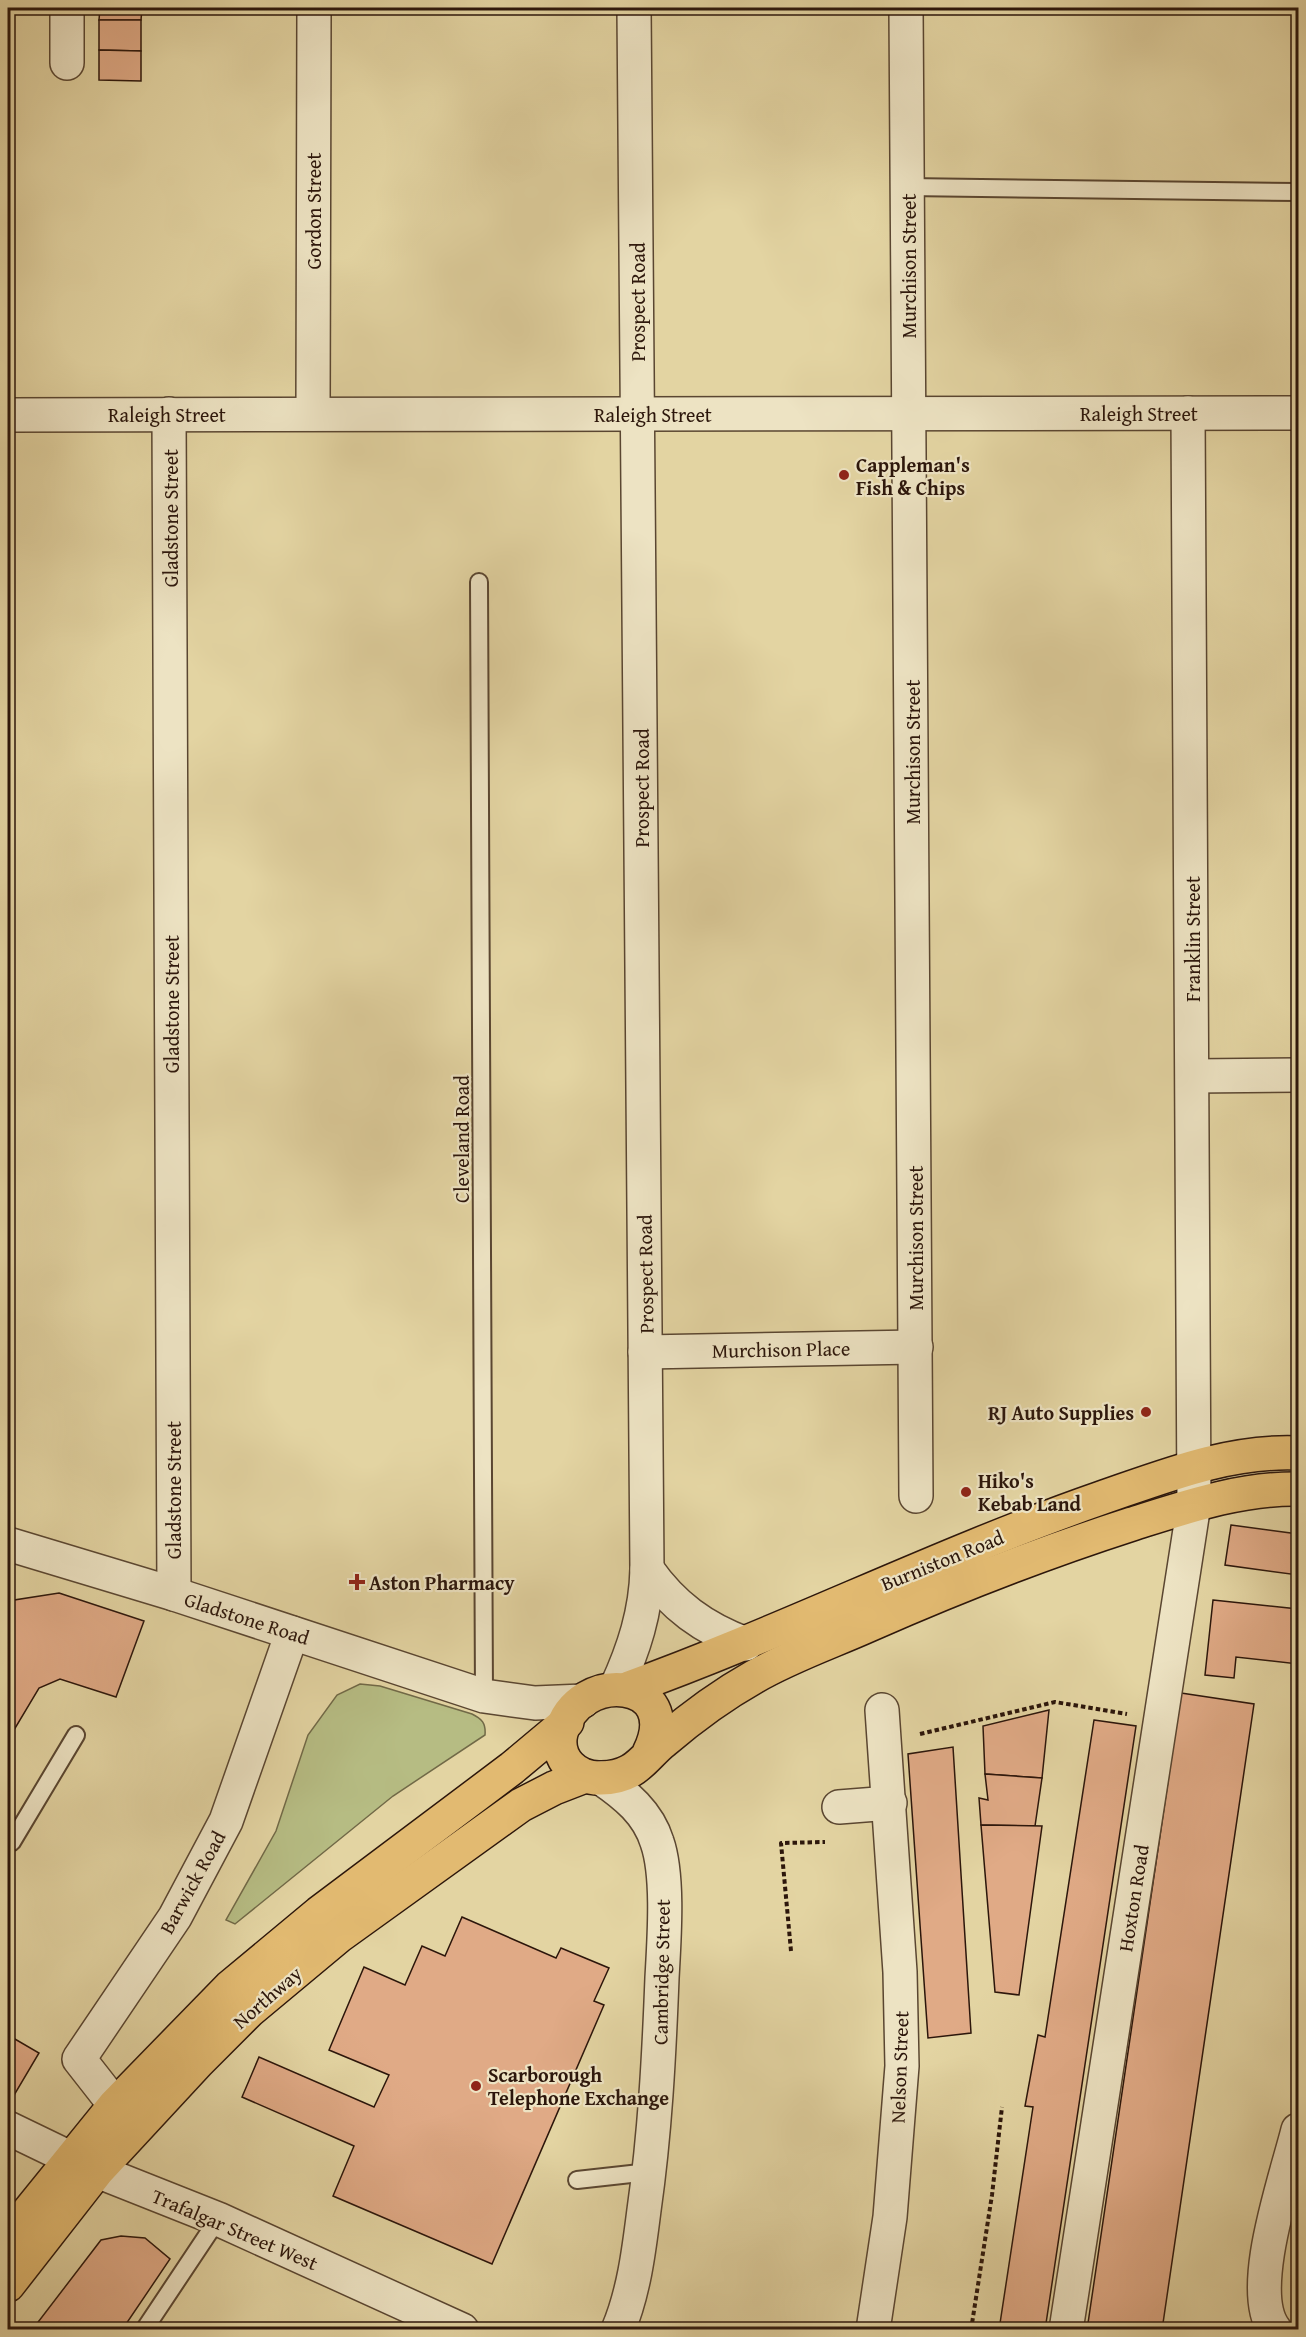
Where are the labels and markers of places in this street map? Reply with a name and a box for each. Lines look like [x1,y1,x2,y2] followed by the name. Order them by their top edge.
[856,450,970,502] place label: Cappleman's Fish & Chips
[837,468,851,482] marker: Cappleman's Fish & Chips
[988,1398,1134,1427] place label: RJ Auto Supplies
[1139,1405,1153,1419] marker: RJ Auto Supplies
[978,1466,1081,1518] place label: Hiko's Kebab Land
[959,1485,973,1499] marker: Hiko's Kebab Land
[369,1568,515,1597] place label: Aston Pharmacy
[350,1575,364,1589] marker: Aston Pharmacy
[488,2060,669,2112] place label: Scarborough Telephone Exchange
[469,2079,483,2093] marker: Scarborough Telephone Exchange

